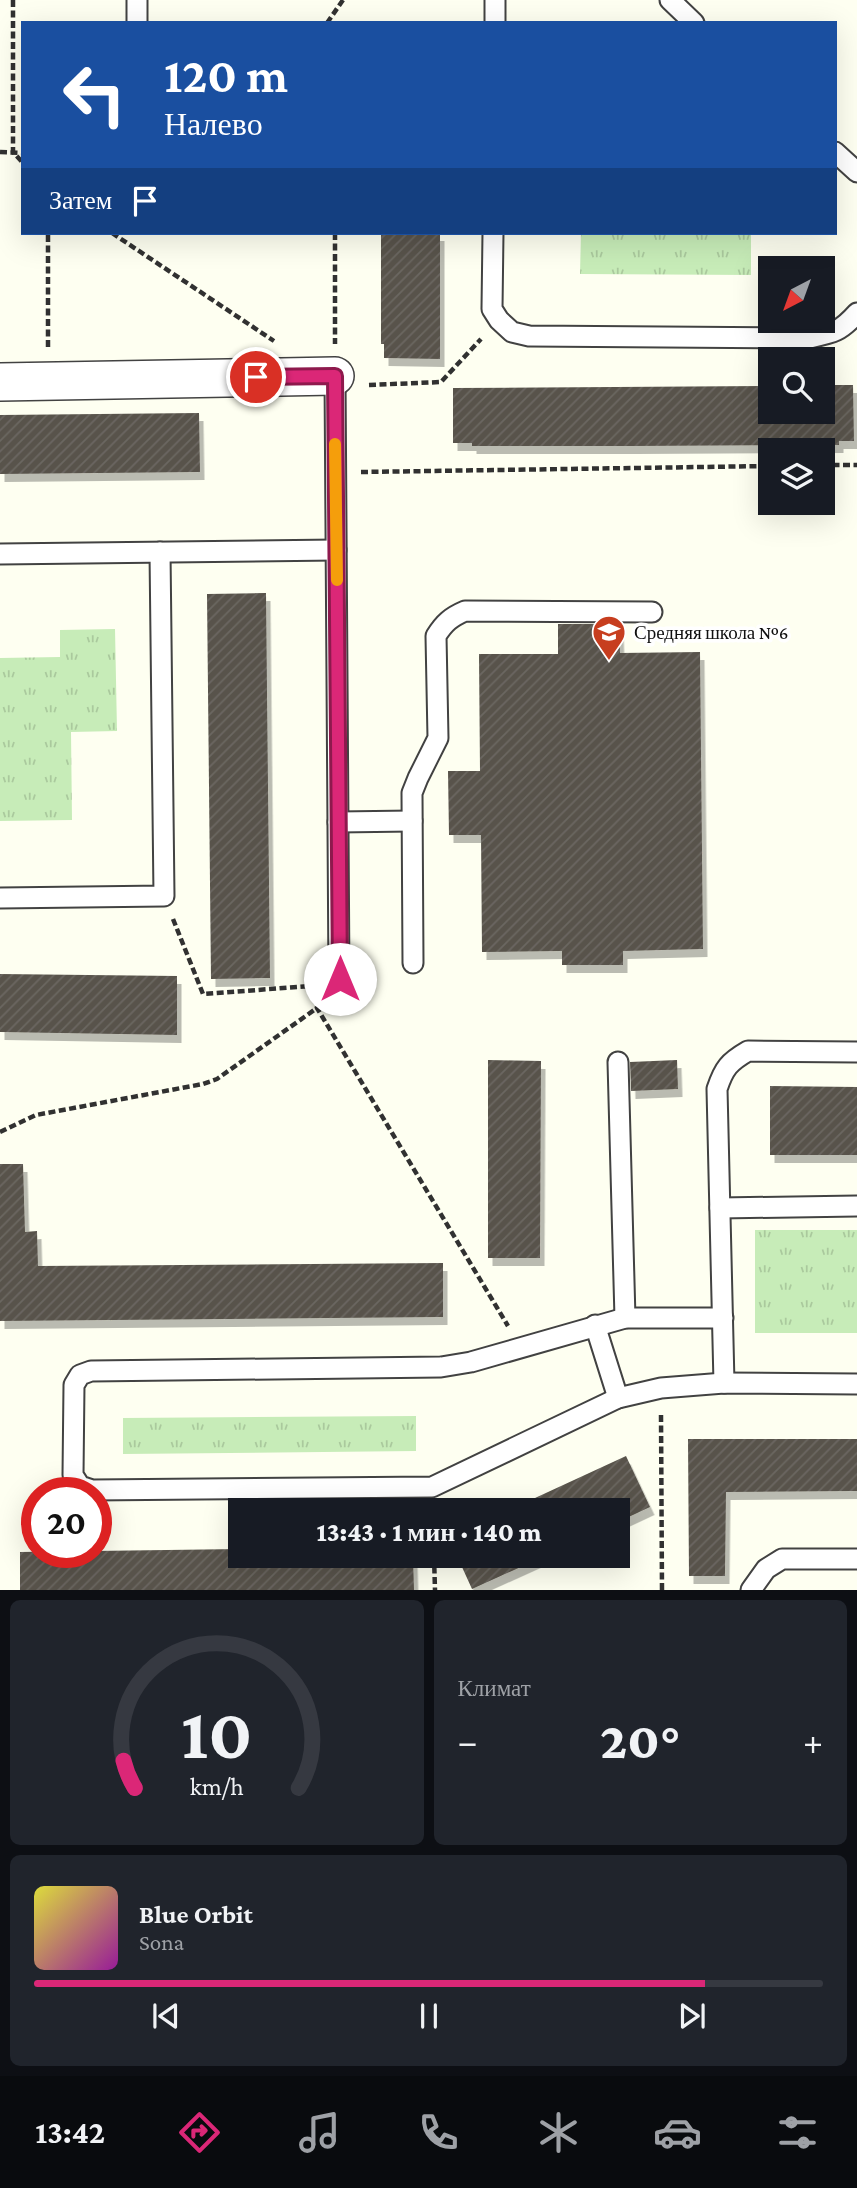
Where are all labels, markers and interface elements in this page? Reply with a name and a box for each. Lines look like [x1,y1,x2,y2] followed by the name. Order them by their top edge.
[164,48,288,103] text: 120 m
[49,49,140,140] icon: left
[164,106,263,142] text: Налево
[126,182,164,220] icon: arrive
[49,186,112,215] text: Затем
[758,256,835,332] north arrow
[758,256,835,515] map controls
[226,347,286,407] pin
[758,347,835,424] button: search
[237,358,275,396] icon: arrive
[758,438,835,515] button: layers
[590,613,628,662] school or university icon: Средняя школа №6
[634,622,788,643] place label: Средняя школа №6
[303,942,377,1016] position arrow
[21,1477,112,1568] speed limit sign: 20
[317,1518,541,1547] text: 13:43 · 1 мин · 140 m
[458,1675,531,1701] text: Климат
[181,1694,252,1775] text: 10
[600,1711,681,1769] text: 20°
[458,1720,478,1762] text: −
[803,1720,823,1762] text: +
[190,1773,244,1800] text: km/h
[139,1900,253,1929] text: Blue Orbit
[139,1929,184,1955] text: Sona
[147,1997,185,2035] icon: previous
[410,1997,448,2035] icon: pause
[673,1997,711,2035] icon: next
[175,2108,224,2157] icon: directions
[295,2108,344,2157] icon: music
[414,2108,463,2157] icon: phone
[534,2108,583,2157] icon: climate
[653,2108,702,2157] icon: car
[773,2108,822,2157] icon: filters
[35,2114,105,2150] text: 13:42

